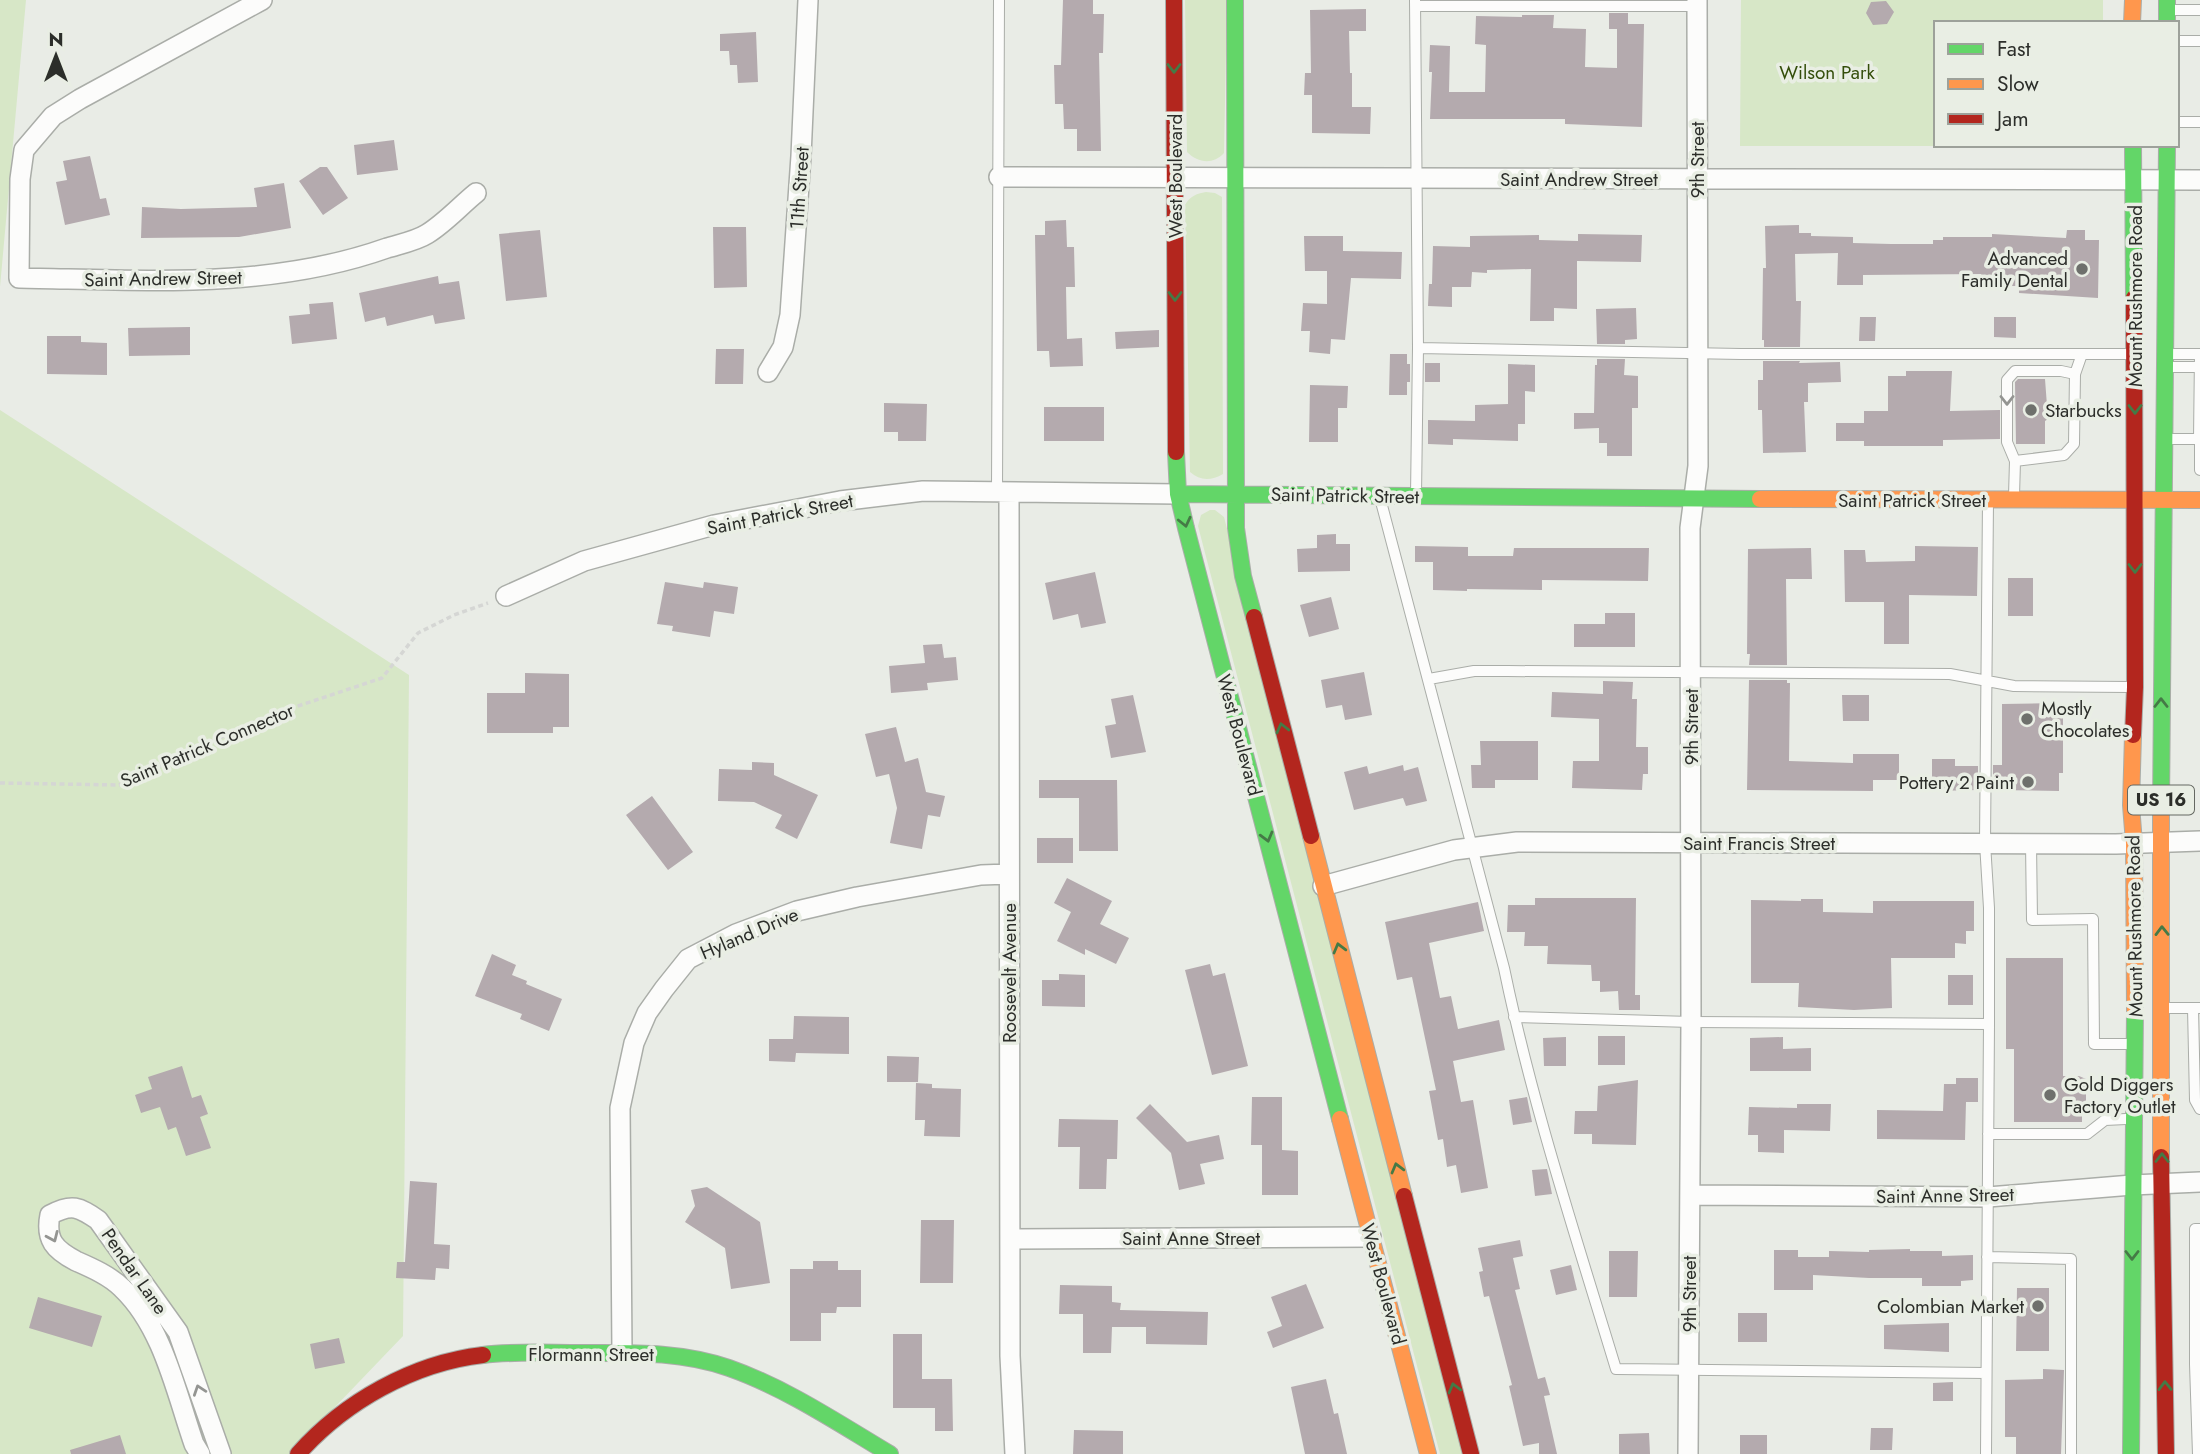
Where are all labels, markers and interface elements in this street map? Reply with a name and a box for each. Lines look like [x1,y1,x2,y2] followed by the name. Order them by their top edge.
[21,21,91,91] north arrow
[1934,21,2179,147] legend
[48,26,64,53] text: N
[1997,34,2030,64] text: Fast
[1779,59,1875,86] park label: Wilson Park
[1166,64,1182,74] one-way arrow
[1997,69,2039,99] text: Slow
[1994,104,2029,134] text: Jam
[1162,114,1189,238] street label: West Boulevard
[1684,121,1711,198] street label: 9th Street
[783,145,816,230] street label: 11th Street
[1500,166,1658,193] street label: Saint Andrew Street
[2122,205,2149,387] street label: Mount Rushmore Road
[1961,245,2068,294] place label: Advanced Family Dental
[2074,261,2090,277] marker: Advanced Family Dental
[84,264,243,293] street label: Saint Andrew Street
[1167,291,1183,301] one-way arrow
[1999,396,2015,406] one-way arrow
[2045,397,2122,424] place label: Starbucks
[2023,402,2039,418] marker: Starbucks
[2127,405,2143,415] one-way arrow
[1271,481,1420,510] street label: Saint Patrick Street
[705,487,856,542] street label: Saint Patrick Street
[1838,487,1987,514] street label: Saint Patrick Street
[1176,516,1191,528] one-way arrow
[2127,563,2143,574] one-way arrow
[1210,671,1269,799] street label: West Boulevard
[1678,688,1705,765] street label: 9th Street
[2041,695,2130,744] place label: Mostly Chocolates
[116,696,299,794] street label: Saint Patrick Connector
[2154,698,2169,709] one-way arrow
[2019,711,2035,727] marker: Mostly Chocolates
[1276,722,1290,734] one-way arrow
[1899,769,2014,796] place label: Pottery 2 Paint
[2020,774,2036,790] marker: Pottery 2 Paint
[2128,786,2194,814] road number: US 16
[1683,830,1836,857] street label: Saint Francis Street
[1259,831,1273,843] one-way arrow
[2119,835,2150,1017] street label: Mount Rushmore Road
[696,901,803,966] street label: Hyland Drive
[996,903,1023,1043] street label: Roosevelt Avenue
[2154,925,2170,936] one-way arrow
[1333,942,1347,954] one-way arrow
[2064,1071,2176,1120] place label: Gold Diggers Factory Outlet
[2042,1087,2058,1103] marker: Gold Diggers Factory Outlet
[2154,1153,2170,1163] one-way arrow
[1391,1162,1405,1174] one-way arrow
[1876,1181,2015,1210] street label: Saint Anne Street
[1354,1220,1413,1348] street label: West Boulevard
[95,1223,174,1320] street label: Pendar Lane
[1122,1225,1260,1252] street label: Saint Anne Street
[44,1230,58,1242] one-way arrow
[2124,1250,2140,1260] one-way arrow
[1676,1255,1703,1332] street label: 9th Street
[1877,1293,2024,1320] place label: Colombian Market
[2030,1298,2046,1314] marker: Colombian Market
[528,1341,654,1368] street label: Flormann Street
[2157,1380,2173,1391] one-way arrow
[1448,1382,1462,1394] one-way arrow
[193,1384,207,1396] one-way arrow

